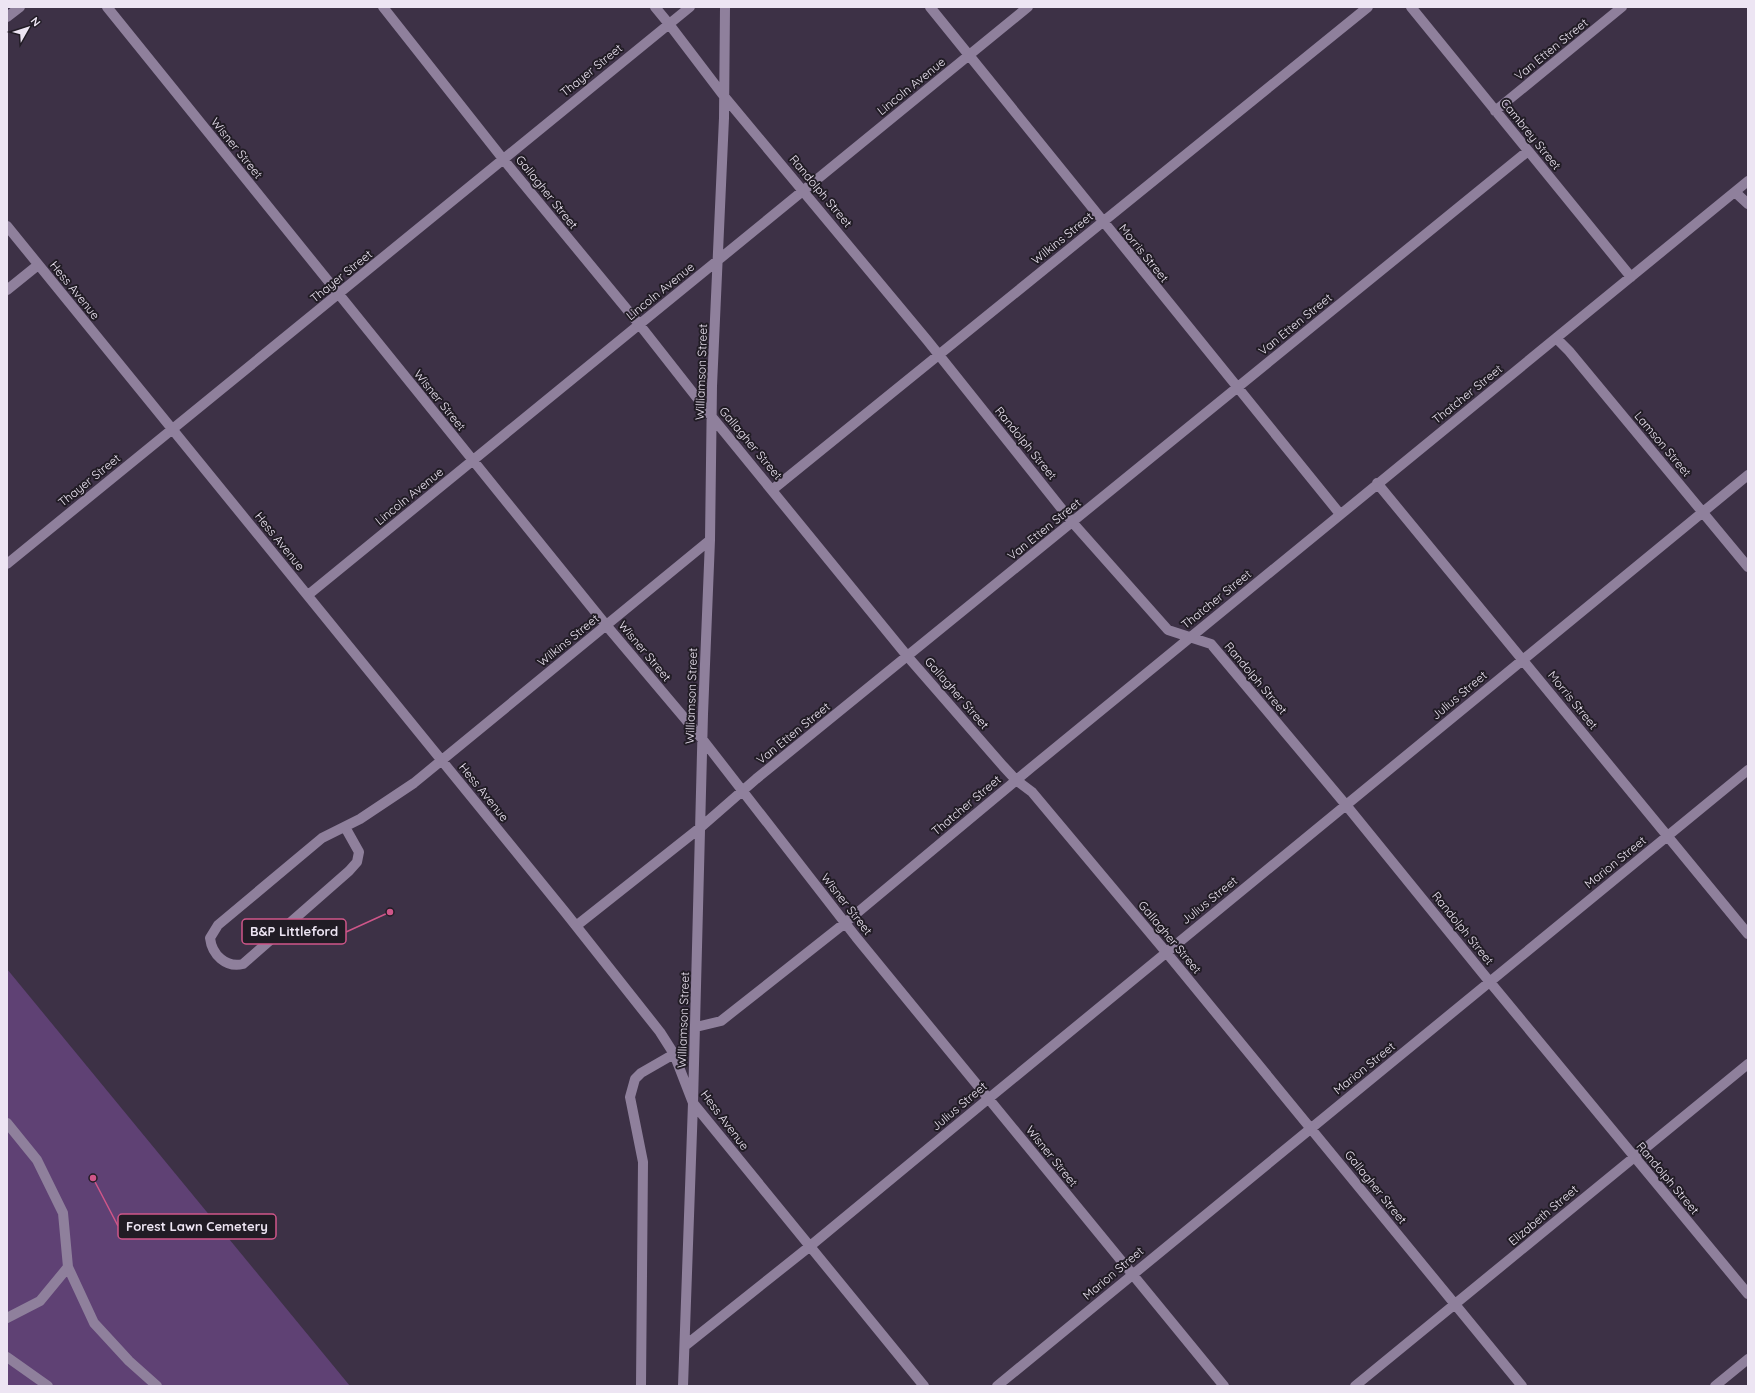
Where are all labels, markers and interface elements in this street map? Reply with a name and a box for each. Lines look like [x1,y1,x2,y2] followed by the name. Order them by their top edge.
[8,8,48,48] north arrow
[28,14,44,29] text: N
[1511,15,1591,83] street label: Van Etten Street
[557,40,625,100] street label: Thayer Street
[874,54,948,118] street label: Lincoln Avenue
[1498,95,1564,173] street label: Cambrey Street
[208,114,266,182] street label: Wisner Street
[513,152,581,232] street label: Gallagher Street
[786,152,856,230] street label: Randolph Street
[1028,209,1096,267] street label: Wilkins Street
[1116,221,1172,285] street label: Morris Street
[307,246,375,306] street label: Thayer Street
[47,258,103,322] street label: Hess Avenue
[623,259,697,323] street label: Lincoln Avenue
[1255,290,1335,358] street label: Van Etten Street
[692,324,710,420] street label: Williamson Street
[1429,361,1505,427] street label: Thatcher Street
[411,366,469,434] street label: Wisner Street
[992,403,1060,483] street label: Randolph Street
[716,404,786,482] street label: Gallagher Street
[1631,408,1695,480] street label: Lamson Street
[55,450,123,510] street label: Thayer Street
[372,464,446,528] street label: Lincoln Avenue
[1004,495,1084,563] street label: Van Etten Street
[252,509,308,573] street label: Hess Avenue
[1178,566,1254,632] street label: Thatcher Street
[534,611,602,669] street label: Wilkins Street
[615,618,675,684] street label: Wisner Street
[1221,639,1291,717] street label: Randolph Street
[682,648,700,744] street label: Williamson Street
[922,654,992,732] street label: Gallagher Street
[1428,668,1490,722] street label: Julius Street
[1545,668,1601,732] street label: Morris Street
[753,699,833,767] street label: Van Etten Street
[456,760,512,824] street label: Hess Avenue
[928,772,1004,838] street label: Thatcher Street
[1581,833,1649,891] street label: Marion Street
[818,870,876,938] street label: Wisner Street
[1178,873,1240,927] street label: Julius Street
[1429,888,1497,968] street label: Randolph Street
[1135,898,1205,976] street label: Gallagher Street
[242,919,346,944] callout: B&P Littleford
[250,923,338,939] text: B&P Littleford
[674,972,692,1068] street label: Williamson Street
[1330,1039,1398,1097] street label: Marion Street
[928,1079,990,1133] street label: Julius Street
[698,1087,752,1153] street label: Hess Avenue
[1023,1122,1081,1190] street label: Wisner Street
[1633,1139,1703,1217] street label: Randolph Street
[1342,1147,1410,1227] street label: Gallagher Street
[1505,1182,1581,1248] street label: Elizabeth Street
[118,1214,276,1239] callout: Forest Lawn Cemetery
[126,1218,268,1234] text: Forest Lawn Cemetery
[1080,1243,1146,1303] street label: Marion Street

